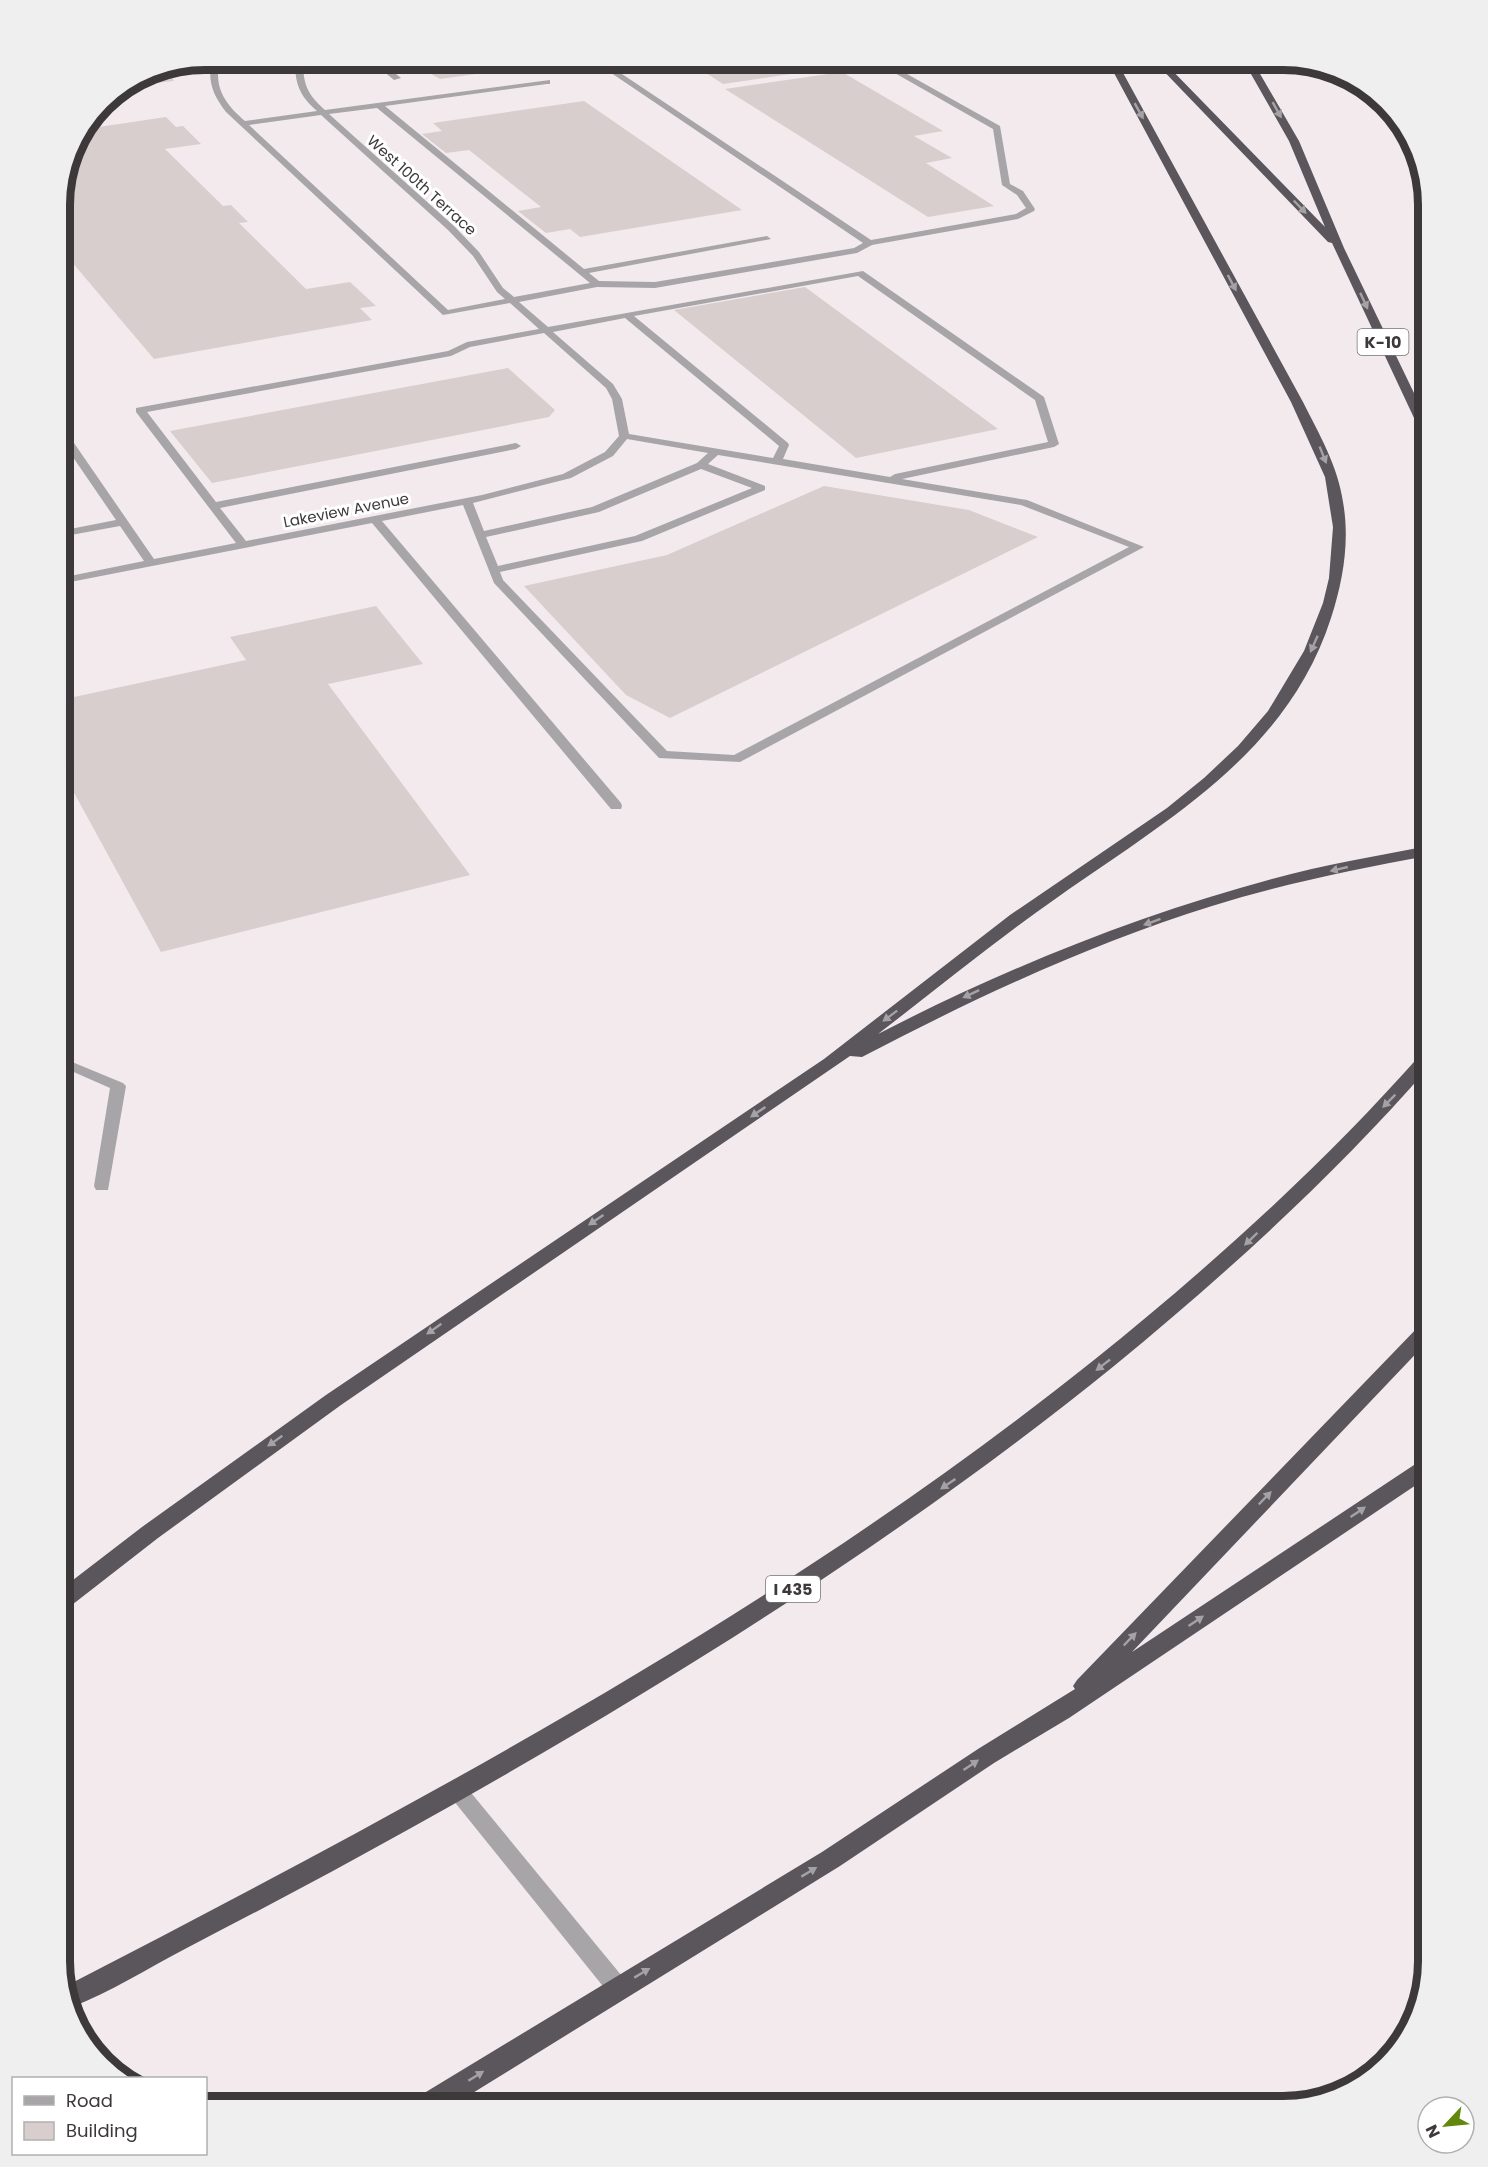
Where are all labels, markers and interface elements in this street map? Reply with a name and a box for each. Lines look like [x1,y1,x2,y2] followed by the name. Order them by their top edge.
[1272,102,1283,118] one-way arrow
[1134,103,1144,120] one-way arrow
[363,130,481,240] street label: West 100th Terrace
[1293,200,1307,215] one-way arrow
[1227,274,1237,291] one-way arrow
[1360,292,1369,309] one-way arrow
[1358,329,1408,355] road number: K-10
[1318,447,1328,465] one-way arrow
[281,488,411,532] street label: Lakeview Avenue
[1309,635,1319,653] one-way arrow
[1330,864,1348,874] one-way arrow
[1142,917,1160,927] one-way arrow
[962,990,979,999] one-way arrow
[882,1009,897,1021] one-way arrow
[1382,1094,1396,1108] one-way arrow
[751,1106,767,1118] one-way arrow
[589,1214,605,1226] one-way arrow
[1244,1232,1259,1246] one-way arrow
[427,1323,443,1335] one-way arrow
[1095,1359,1111,1372] one-way arrow
[267,1435,283,1447] one-way arrow
[939,1478,956,1489] one-way arrow
[1258,1492,1272,1506] one-way arrow
[1350,1506,1366,1518] one-way arrow
[766,1576,820,1602] road number: I 435
[1188,1615,1205,1626] one-way arrow
[1123,1632,1136,1647] one-way arrow
[963,1759,979,1771] one-way arrow
[800,1867,817,1878] one-way arrow
[634,1968,650,1979] one-way arrow
[468,2070,484,2081] one-way arrow
[12,2077,207,2155] legend
[66,2088,113,2113] text: Road
[1416,2095,1476,2155] north arrow
[66,2118,138,2143] text: Building
[1420,2121,1446,2142] text: N

